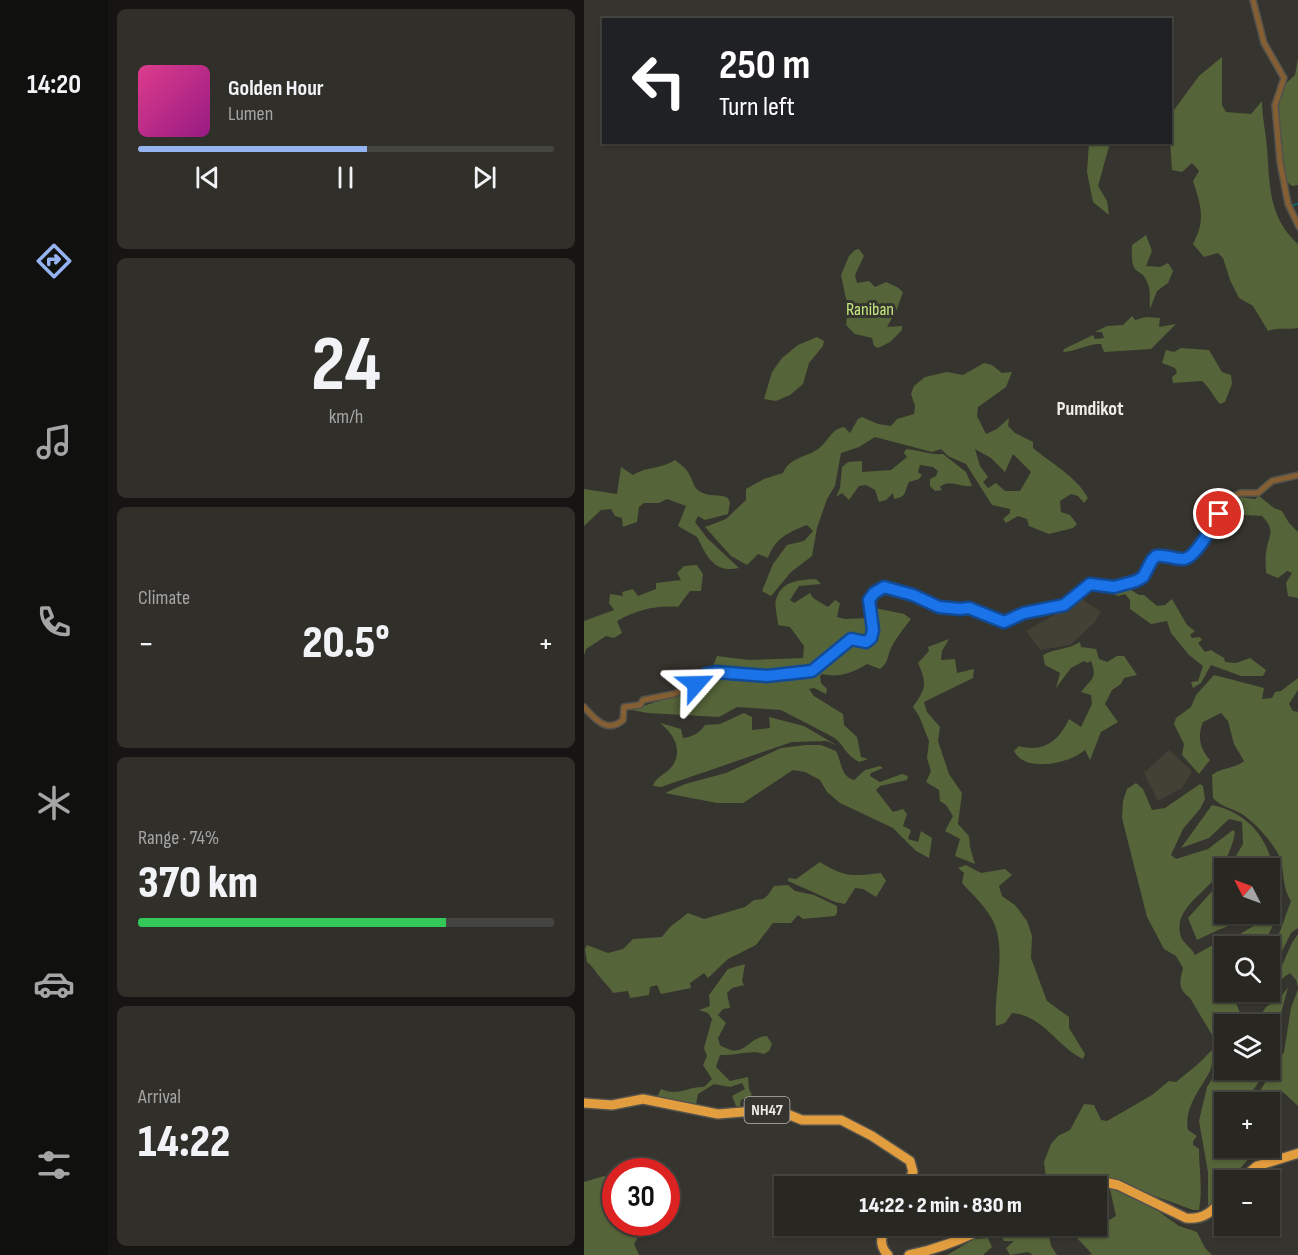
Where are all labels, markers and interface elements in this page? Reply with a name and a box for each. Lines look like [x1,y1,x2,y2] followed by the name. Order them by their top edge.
[719,40,810,91] text: 250 m
[620,42,698,120] icon: left
[27,69,81,101] text: 14:20
[228,75,324,102] text: Golden Hour
[719,91,795,123] text: Turn left
[228,102,273,126] text: Lumen
[191,161,224,194] icon: previous
[329,161,362,194] icon: pause
[468,161,501,194] icon: next
[33,240,75,282] icon: directions
[846,299,894,320] park label: Raniban
[311,319,381,412] text: 24
[1056,397,1124,421] district label: Pumdikot
[329,405,363,429] text: km/h
[33,421,75,463] icon: music
[1193,488,1244,539] pin
[1202,497,1235,530] icon: arrive
[138,586,190,610] text: Climate
[33,601,75,643] icon: phone
[302,616,390,671] text: 20.5°
[138,624,154,664] text: −
[538,624,554,664] text: +
[664,652,728,716] position arrow
[33,782,75,824] icon: climate
[138,826,219,850] text: Range · 74%
[138,856,258,911] text: 370 km
[1214,858,1280,924] north arrow
[1214,858,1280,1236] map controls
[1214,936,1280,1002] button: search
[33,963,75,1005] icon: car
[1214,1014,1280,1080] button: layers
[138,1085,181,1109] text: Arrival
[1214,1092,1280,1158] button: +
[744,1097,790,1123] road number: NH47
[138,1115,230,1170] text: 14:22
[33,1144,75,1186] icon: filters
[602,1158,680,1236] speed limit sign: 30
[1214,1170,1280,1236] button: −
[859,1192,1022,1219] text: 14:22 · 2 min · 830 m

